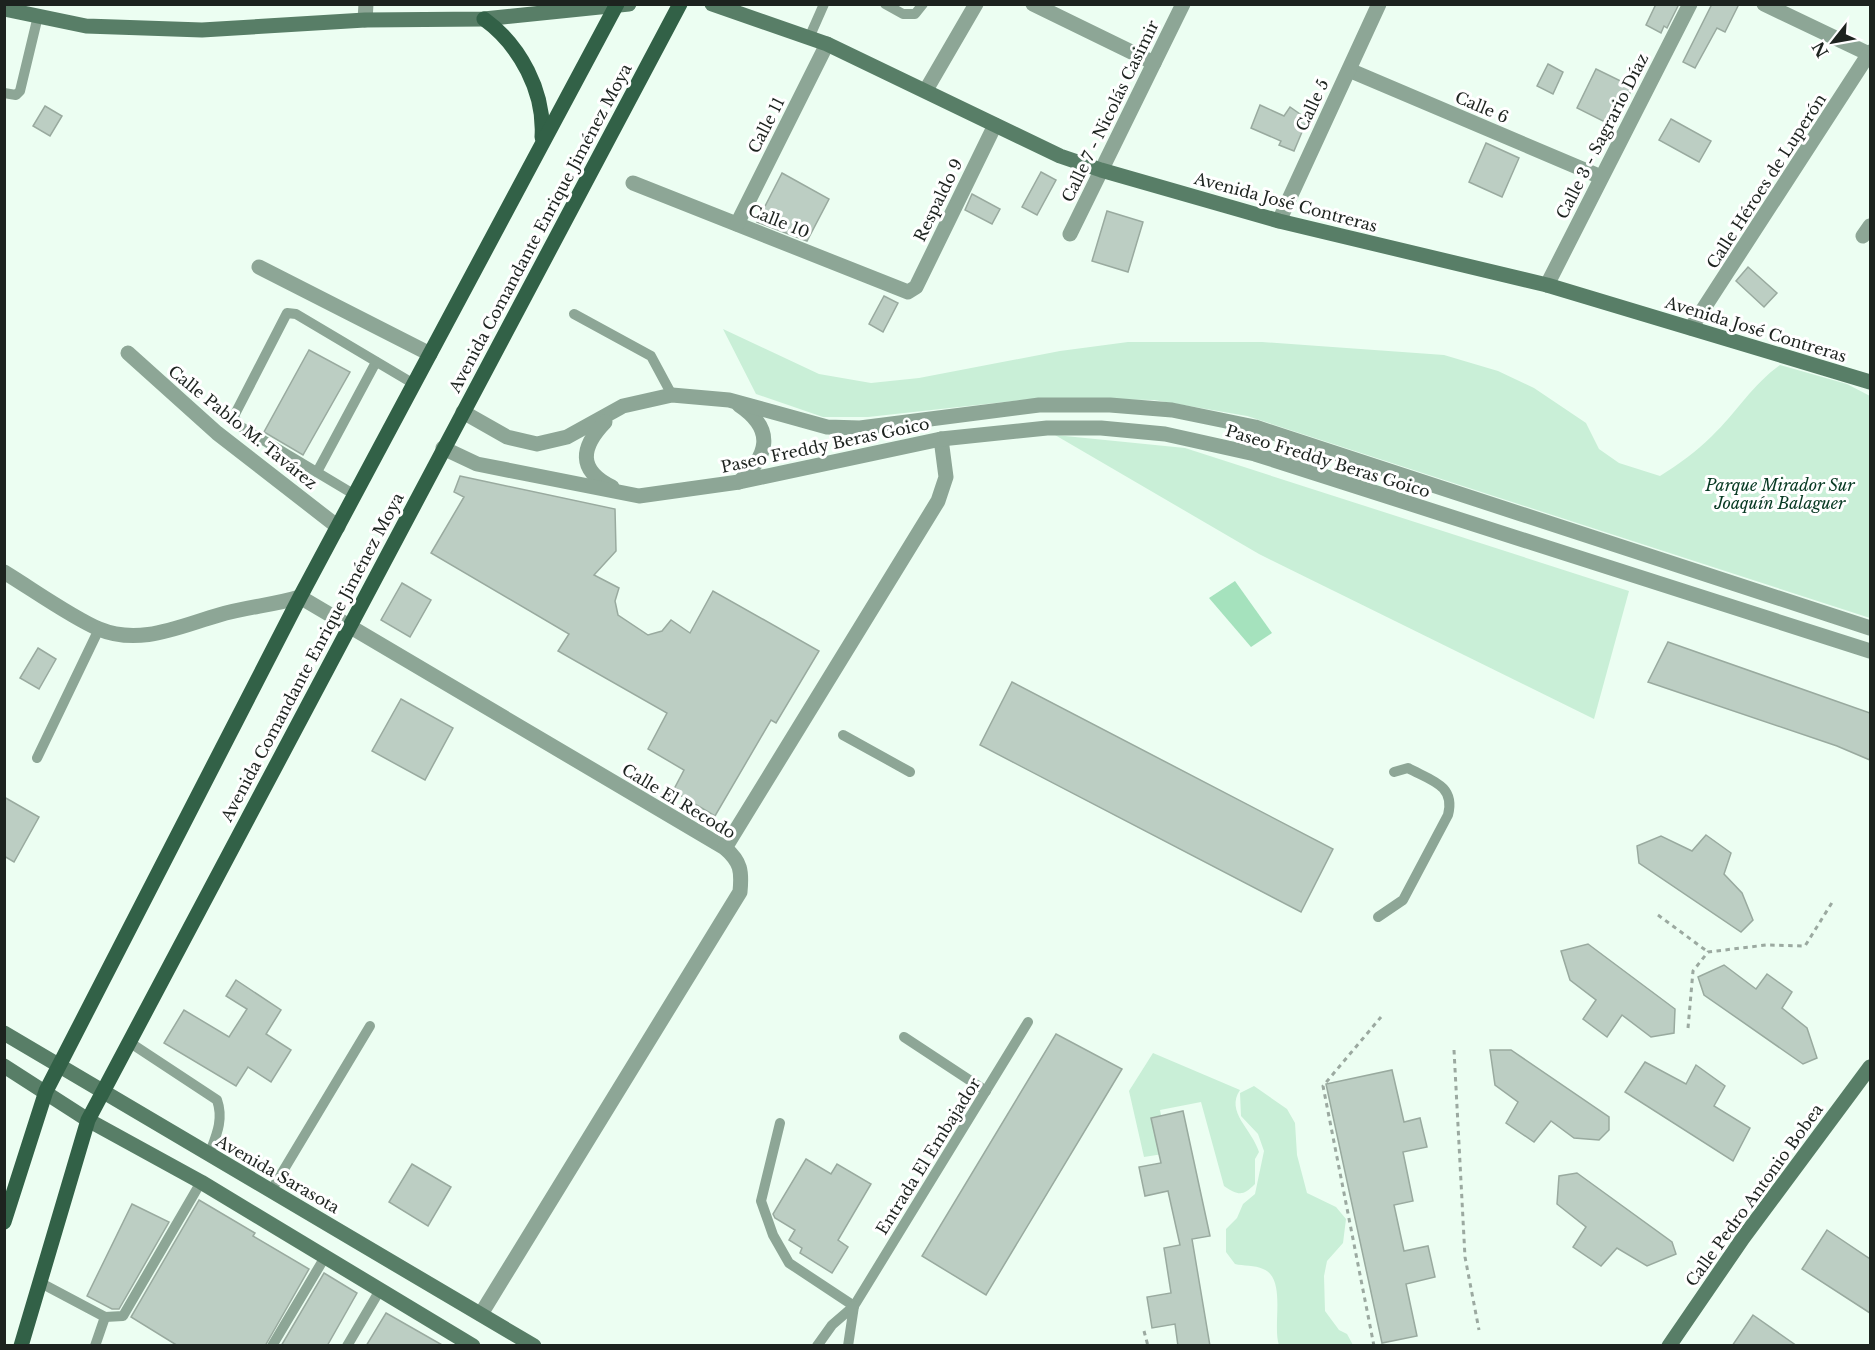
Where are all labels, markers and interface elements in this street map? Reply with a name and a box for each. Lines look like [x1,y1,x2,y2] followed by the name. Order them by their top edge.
[1803,12,1863,72] north arrow
[1057,16,1163,205] street label: Calle 7 - Nicolás Casimir
[1808,38,1833,61] text: N
[1552,50,1653,222] street label: Calle 3 - Sagrario Díaz
[444,60,636,397] street label: Avenida Comandante Enrique Jiménez Moya
[1291,76,1333,134] street label: Calle 5
[1452,87,1512,127] street label: Calle 6
[1702,90,1830,272] street label: Calle Héroes de Luperón
[743,94,789,156] street label: Calle 11
[909,155,967,245] street label: Respaldo 9
[1191,168,1380,236] street label: Avenida José Contreras
[745,200,813,242] street label: Calle 10
[1662,292,1849,366] street label: Avenida José Contreras
[165,361,322,493] street label: Calle Pablo M. Tavárez
[719,413,931,477] street label: Paseo Freddy Beras Goico
[1223,420,1433,502] street label: Paseo Freddy Beras Goico
[1704,475,1855,513] park label: Parque Mirador Sur Joaquín Balaguer
[216,489,408,826] street label: Avenida Comandante Enrique Jiménez Moya
[618,759,740,843] street label: Calle El Recodo
[871,1073,985,1238] street label: Entrada El Embajador
[1681,1100,1827,1290] street label: Calle Pedro Antonio Bobea
[212,1130,343,1217] street label: Avenida Sarasota

